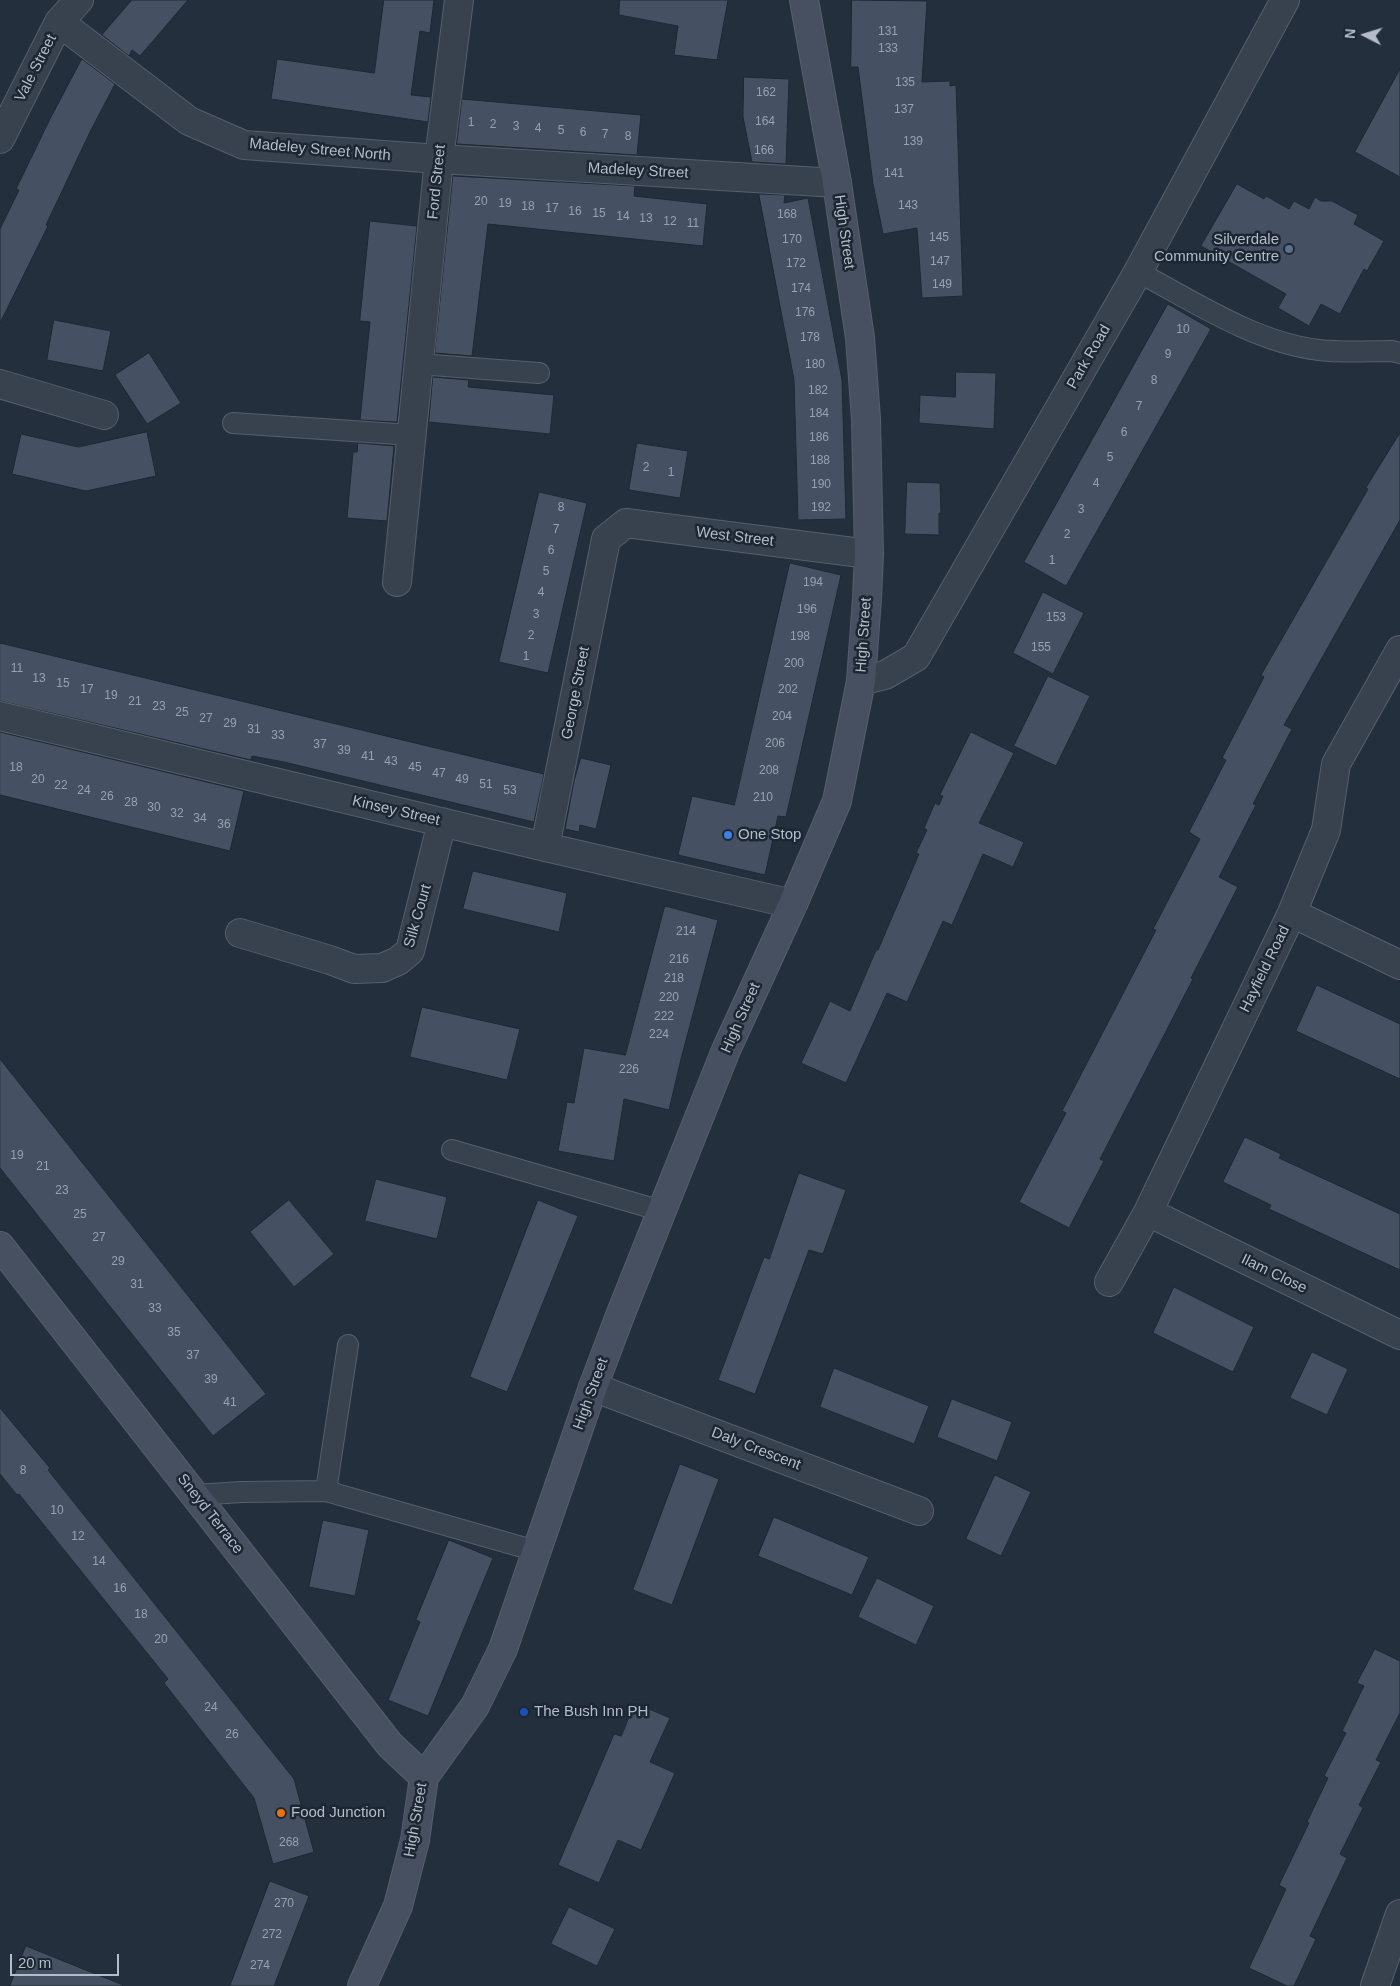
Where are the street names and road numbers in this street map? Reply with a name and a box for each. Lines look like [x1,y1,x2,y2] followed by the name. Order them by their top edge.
[11,31,61,105] street label: Vale Street
[249,135,391,165] street label: Madeley Street North
[424,144,450,220] street label: Ford Street
[587,159,689,183] street label: Madeley Street
[830,194,858,270] street label: High Street
[1063,322,1115,392] street label: Park Road
[695,523,775,551] street label: West Street
[852,597,876,673] street label: High Street
[558,645,594,741] street label: George Street
[351,792,441,830] street label: Kinsey Street
[400,882,436,950] street label: Silk Court
[1236,923,1294,1015] street label: Hayfield Road
[718,980,764,1056] street label: High Street
[1238,1250,1310,1298] street label: Ilam Close
[570,1356,612,1432] street label: High Street
[709,1424,803,1474] street label: Daly Crescent
[173,1470,247,1558] street label: Sneyd Terrace
[401,1781,431,1859] street label: High Street

